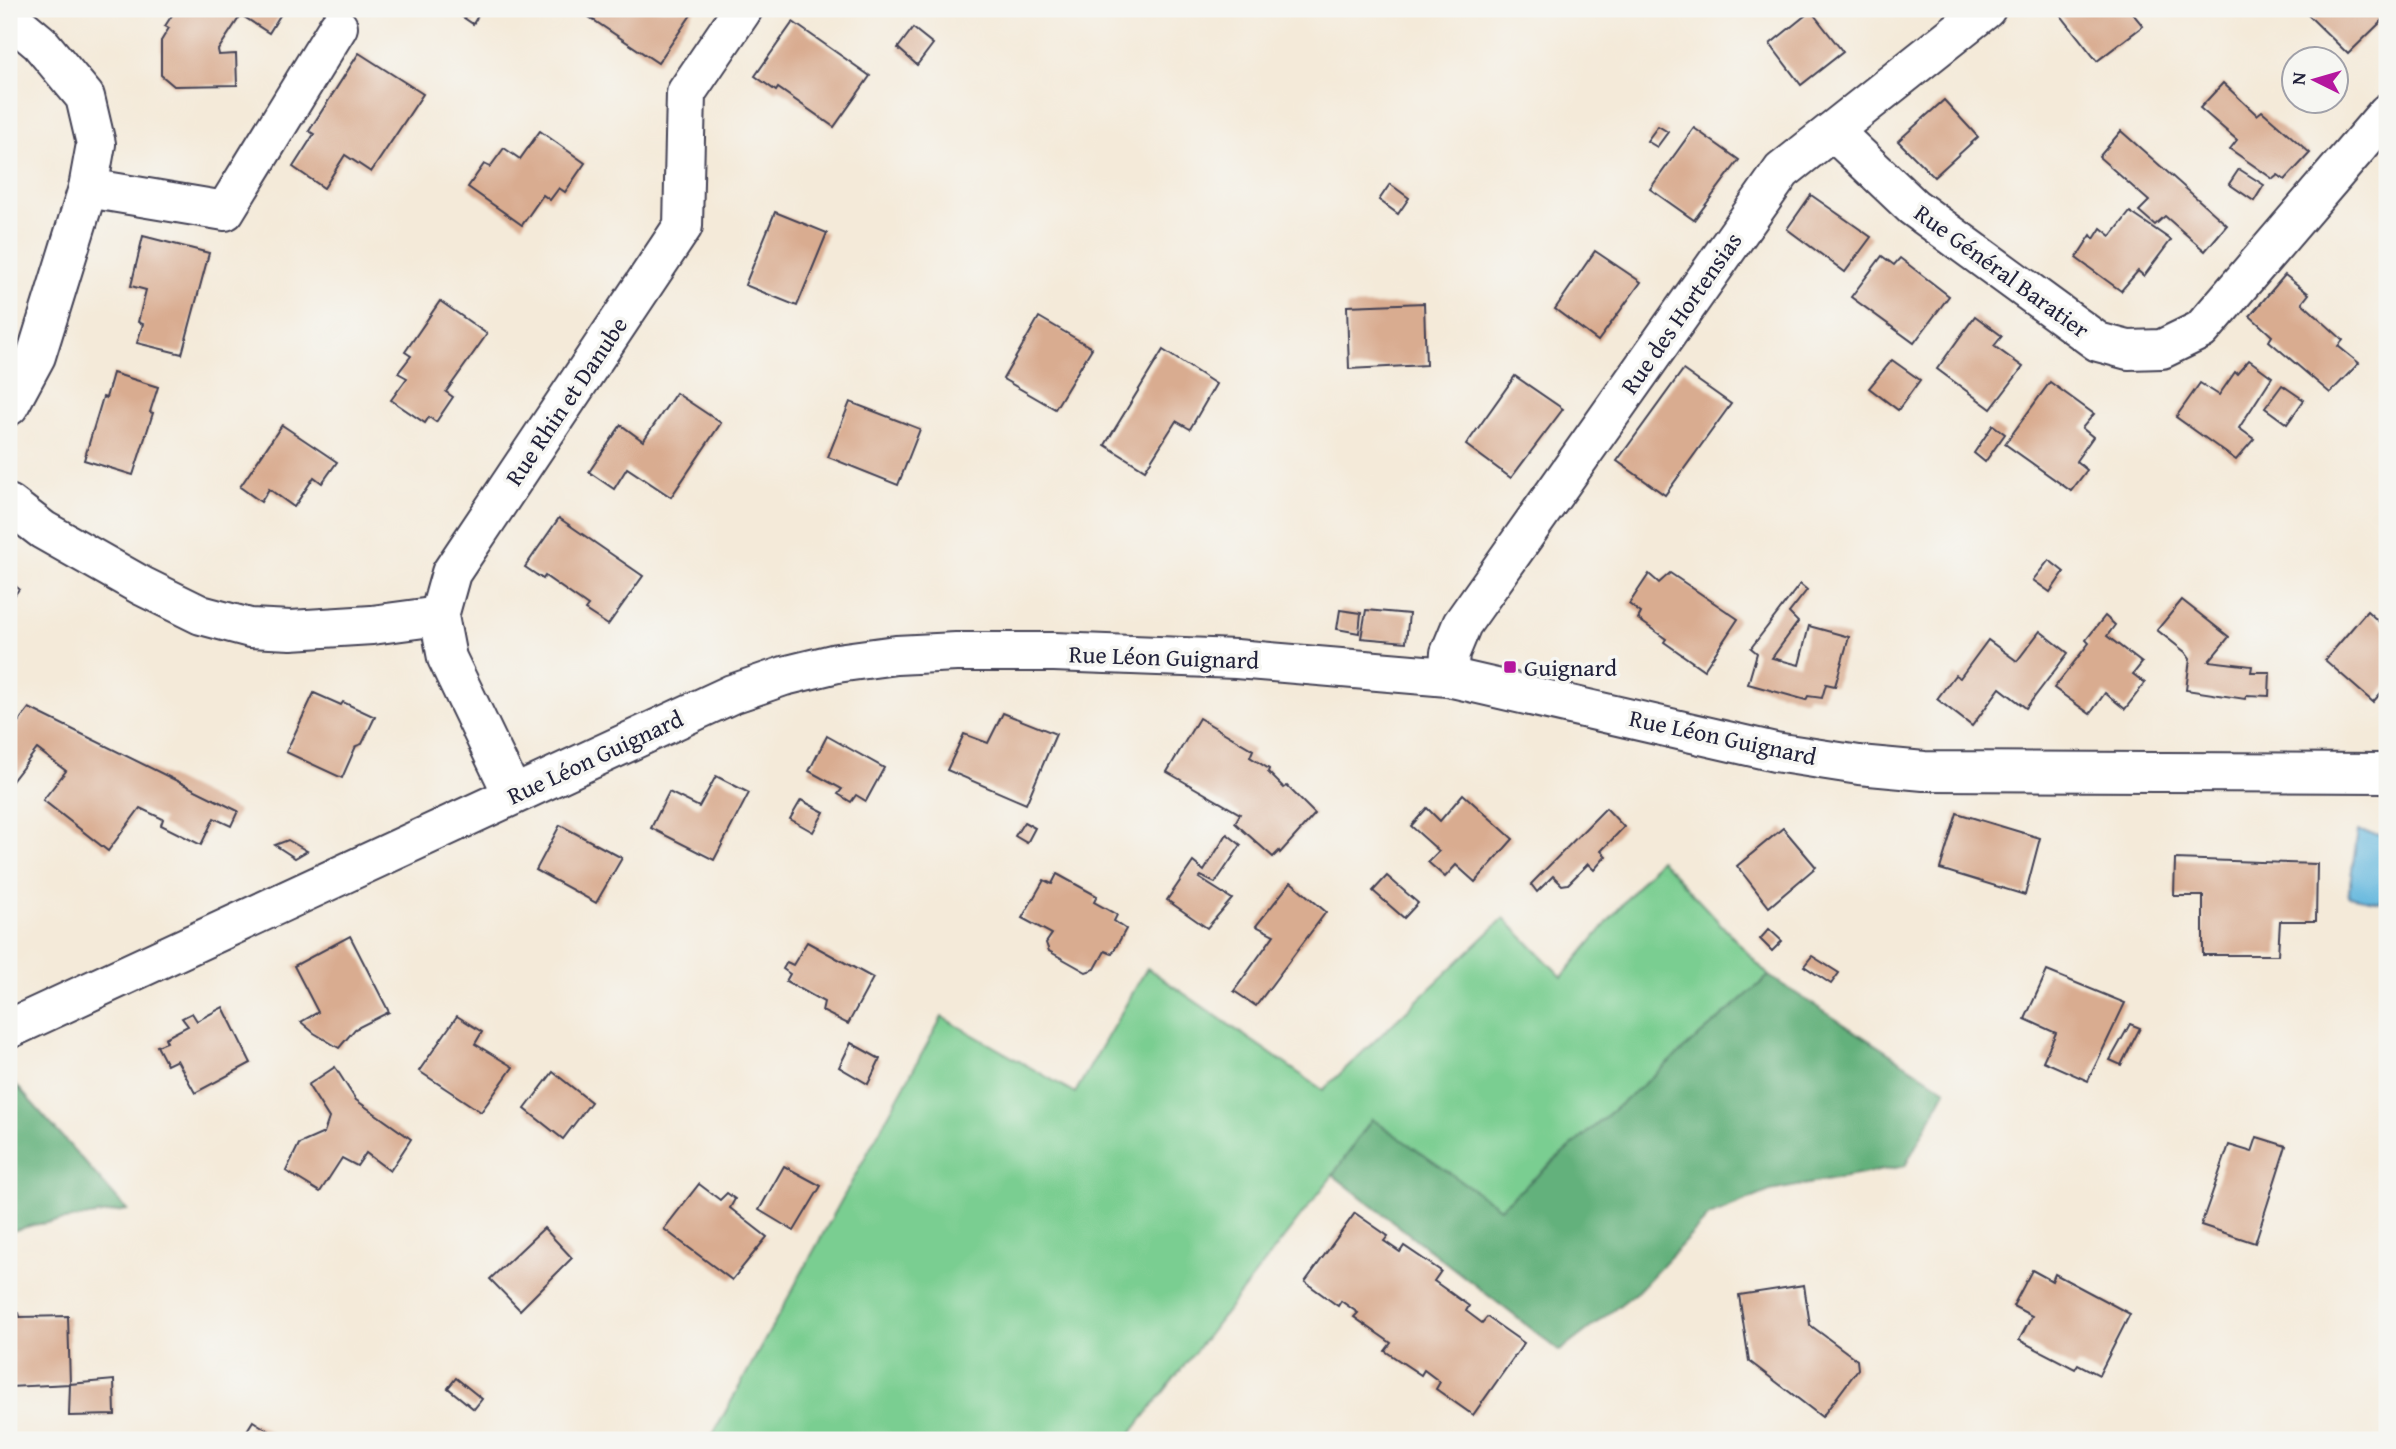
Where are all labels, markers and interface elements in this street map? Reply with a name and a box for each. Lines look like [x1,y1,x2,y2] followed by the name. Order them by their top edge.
[2280,46,2350,116] north arrow
[2284,71,2313,86] text: N
[1907,195,2097,347] street label: Rue Général Baratier
[1612,225,1750,401] street label: Rue des Hortensias
[496,309,636,493] street label: Rue Rhin et Danube
[1068,636,1260,678] street label: Rue Léon Guignard
[1524,650,1617,685] place label: Guignard
[1502,659,1518,675] marker: Guignard
[1626,700,1820,774] street label: Rue Léon Guignard
[501,701,689,813] street label: Rue Léon Guignard

